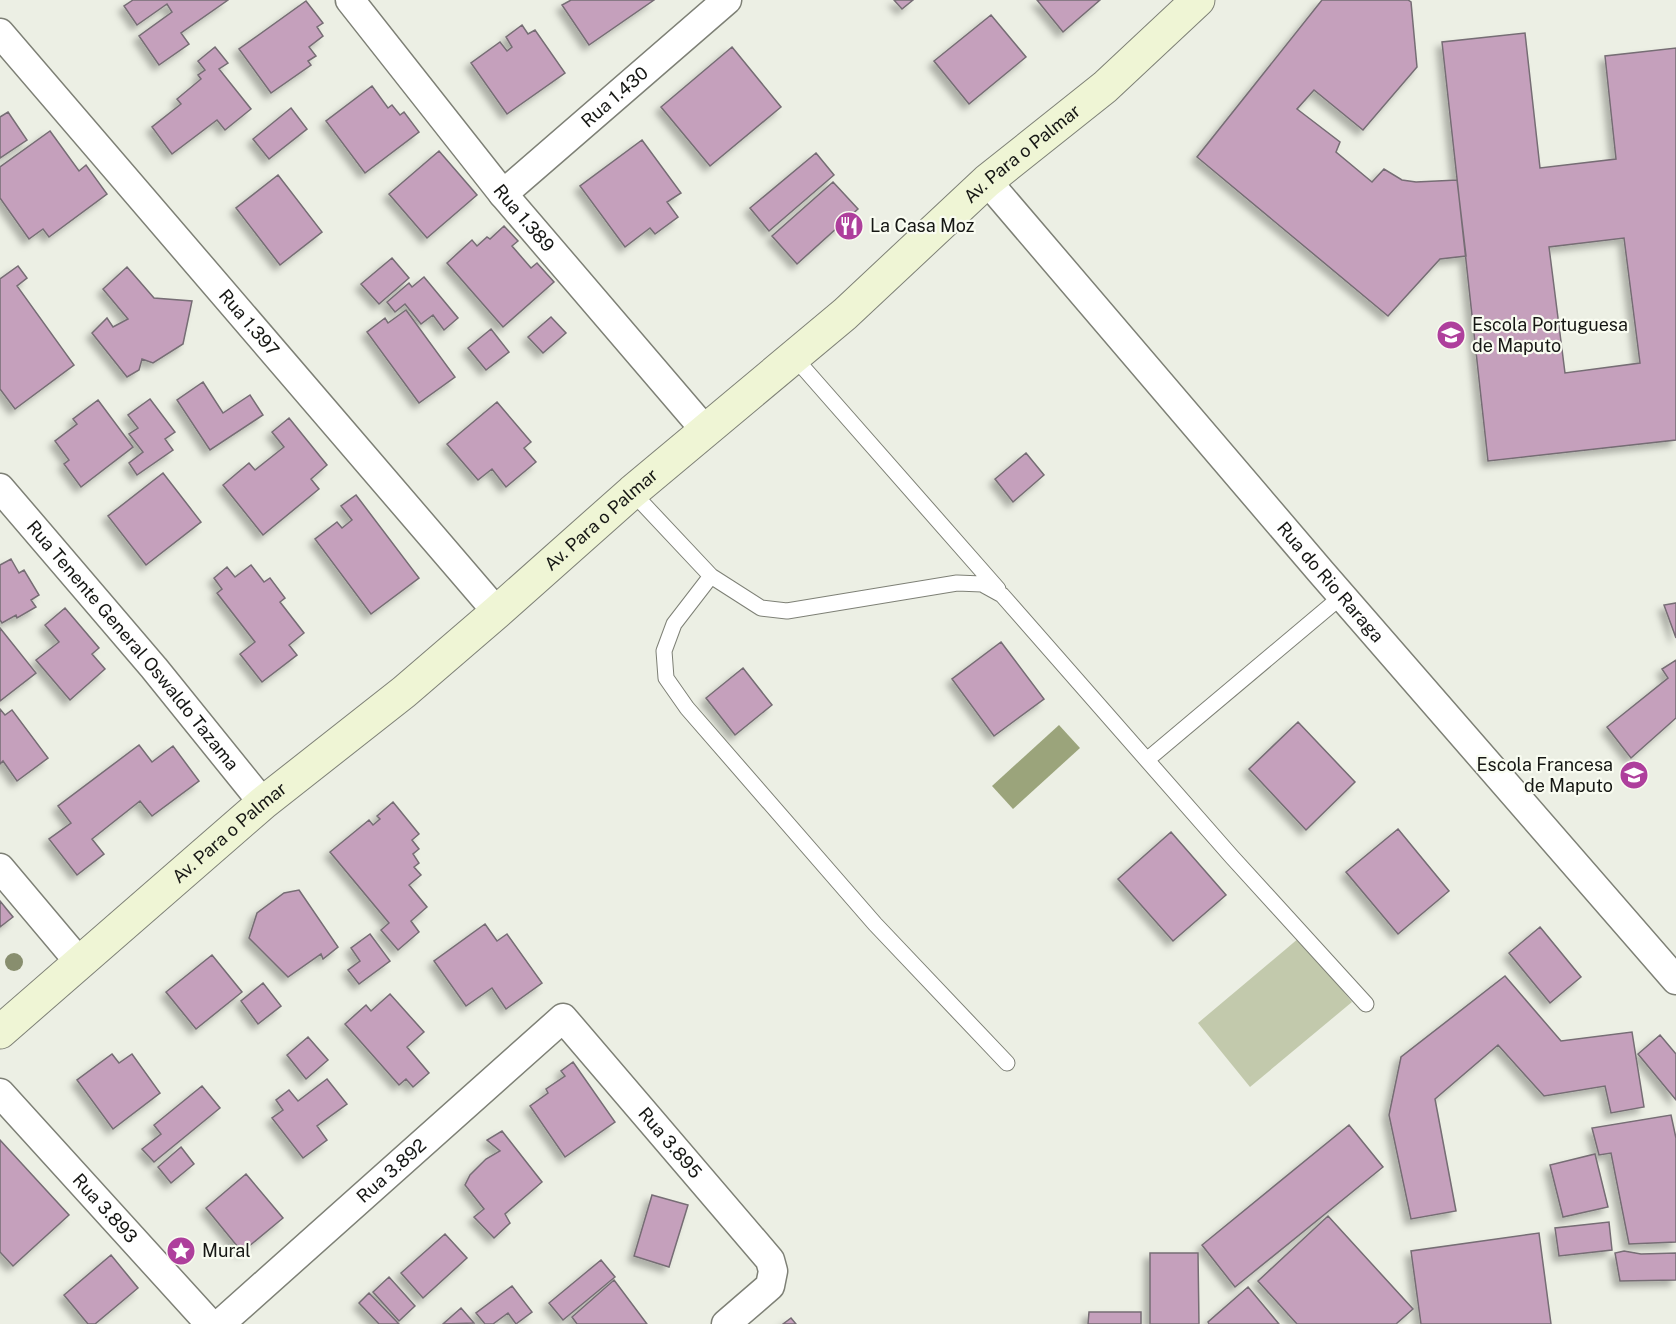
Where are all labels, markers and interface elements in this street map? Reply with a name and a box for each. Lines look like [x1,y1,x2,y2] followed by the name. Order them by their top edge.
[577,62,652,131] street label: Rua 1.430
[959,100,1084,207] street label: Av. Para o Palmar
[489,180,559,256] street label: Rua 1.389
[833,210,865,242] restaurant icon: La Casa Moz
[870,215,974,236] place label: La Casa Moz
[215,285,284,360] street label: Rua 1.397
[1472,314,1628,356] place label: Escola Portuguesa de Maputo
[1435,319,1467,351] school or university icon: Escola Portuguesa de Maputo
[540,464,662,575] street label: Av. Para o Palmar
[23,516,243,774] street label: Rua Tenente General Oswaldo Tazama
[1273,517,1388,646] street label: Rua do Rio Raraga
[1477,754,1613,796] place label: Escola Francesa de Maputo
[1618,759,1650,791] school or university icon: Escola Francesa de Maputo
[168,778,291,887] street label: Av. Para o Palmar
[634,1103,706,1182] street label: Rua 3.895
[352,1134,430,1207] street label: Rua 3.892
[69,1169,142,1247] street label: Rua 3.893
[165,1235,197,1267] place icon: Mural
[202,1240,251,1261] place label: Mural

